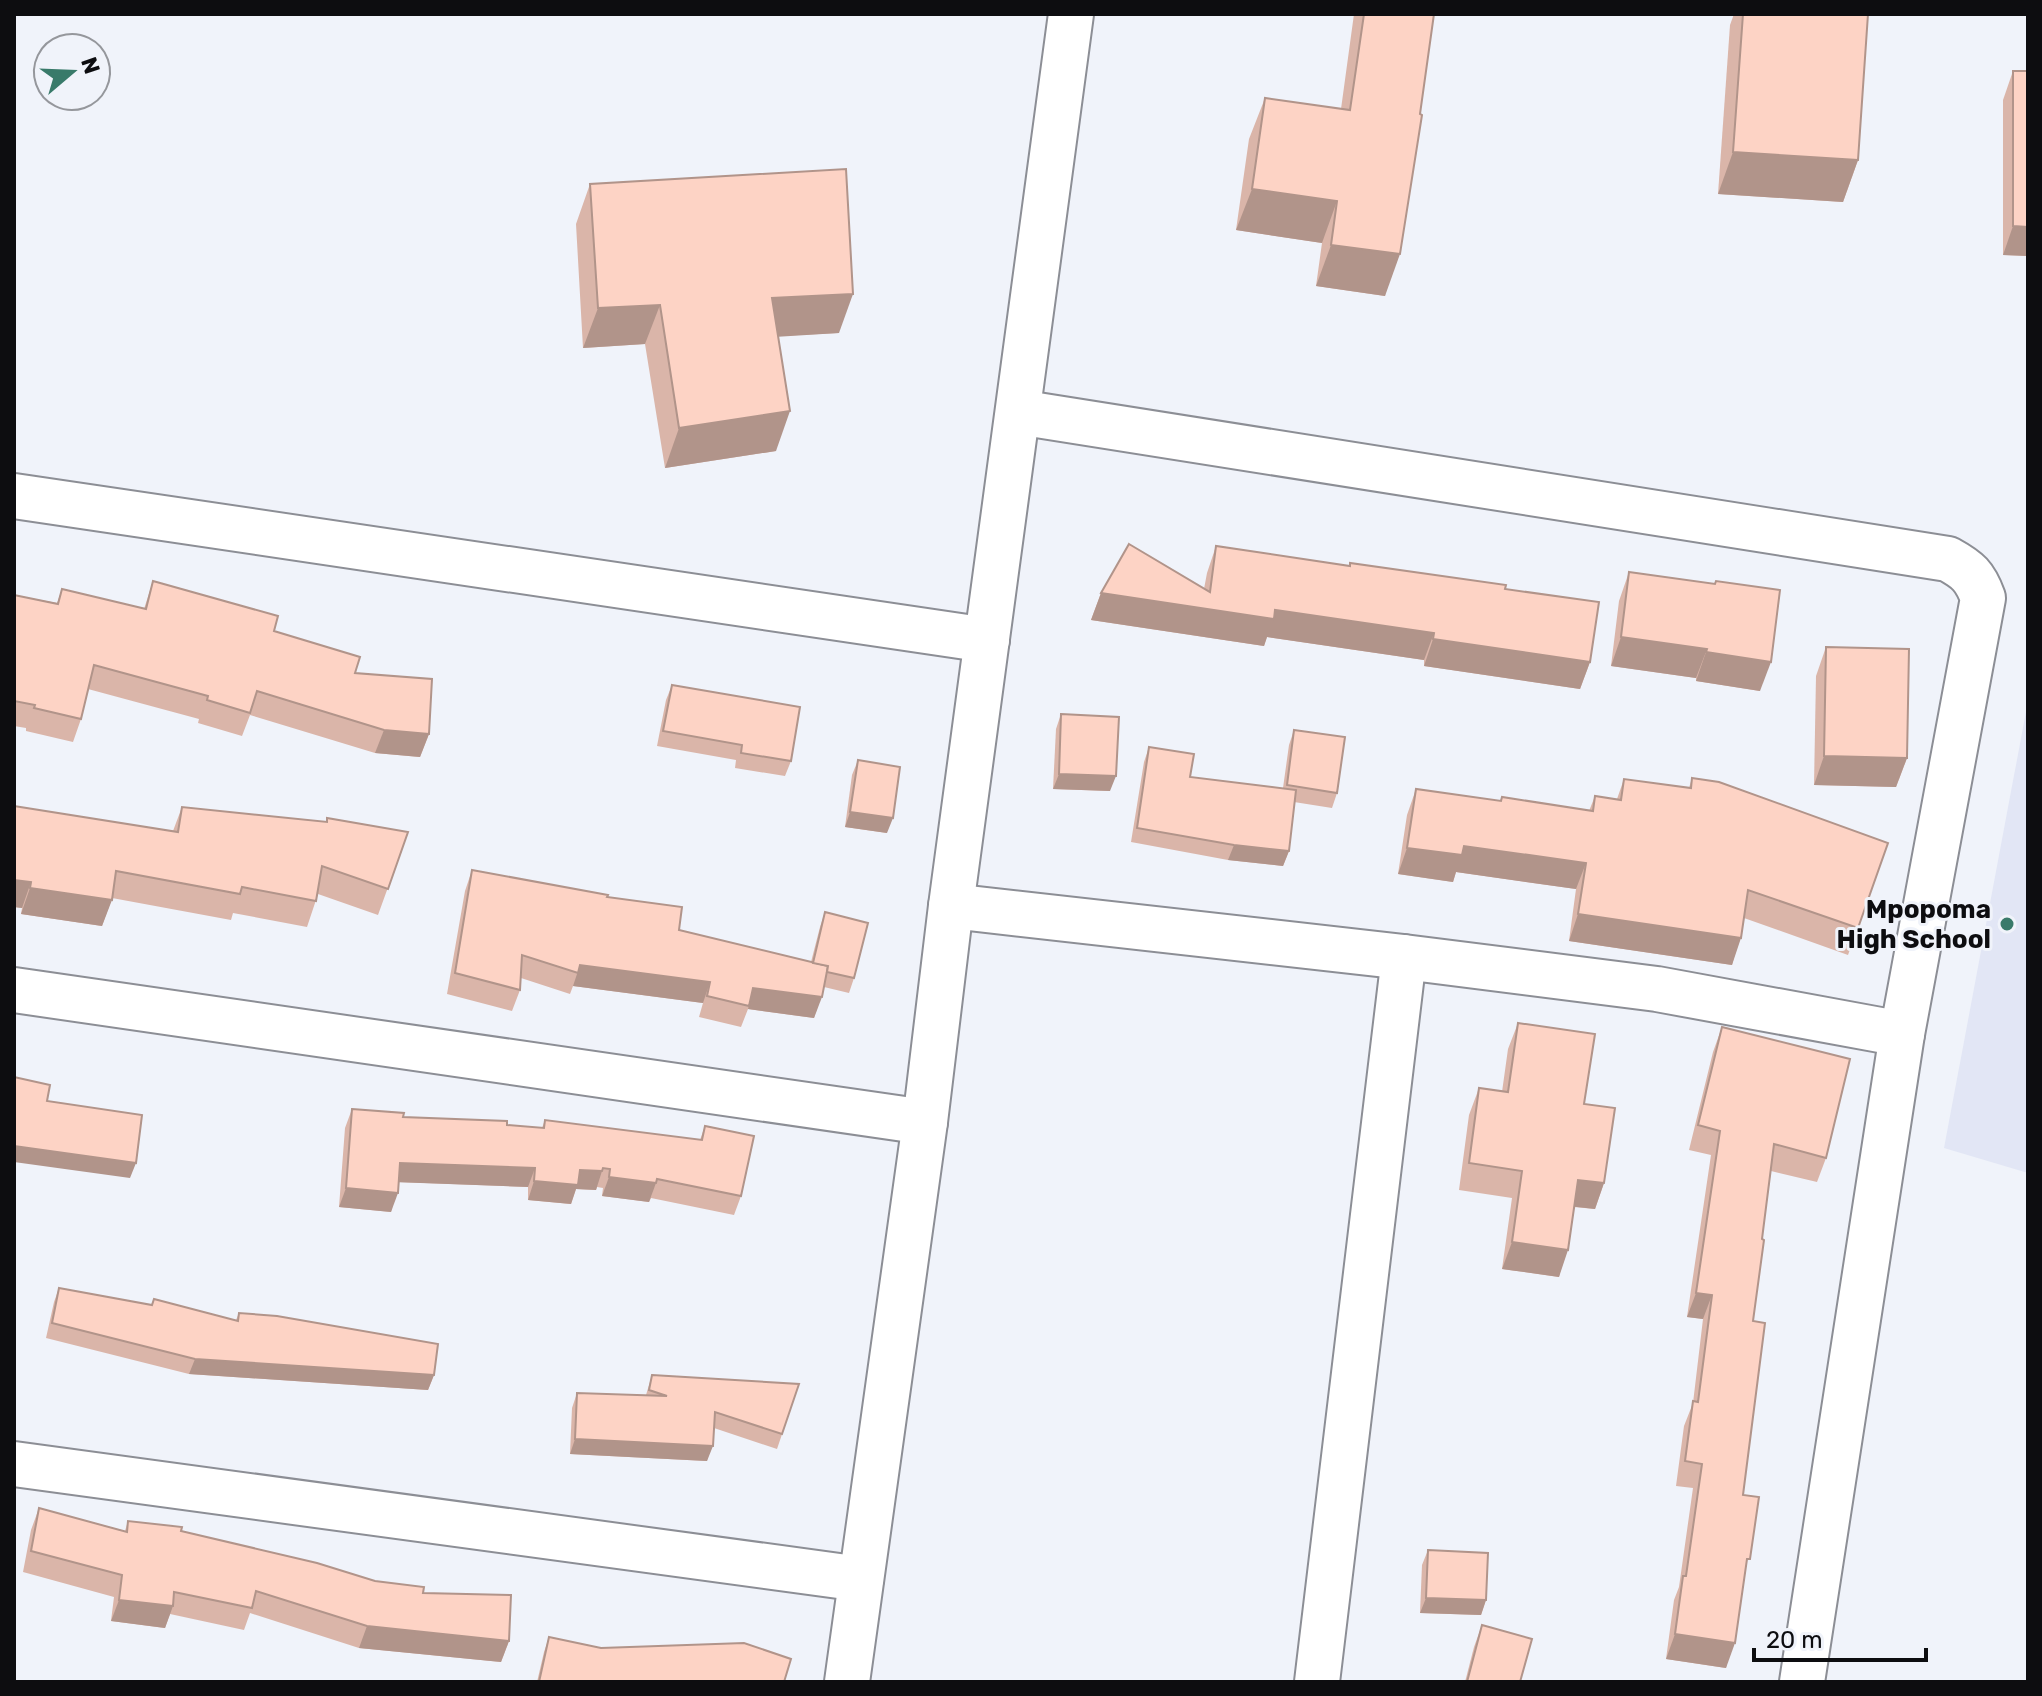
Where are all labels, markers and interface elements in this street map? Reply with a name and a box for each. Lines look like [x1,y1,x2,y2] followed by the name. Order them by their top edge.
[32,32,112,112] north arrow
[75,54,106,78] text: N
[1837,894,1991,955] place label: Mpopoma High School
[1998,915,2016,933] marker: Mpopoma High School
[1754,1612,1926,1662] scale bar
[1766,1626,1823,1654] text: 20 m

